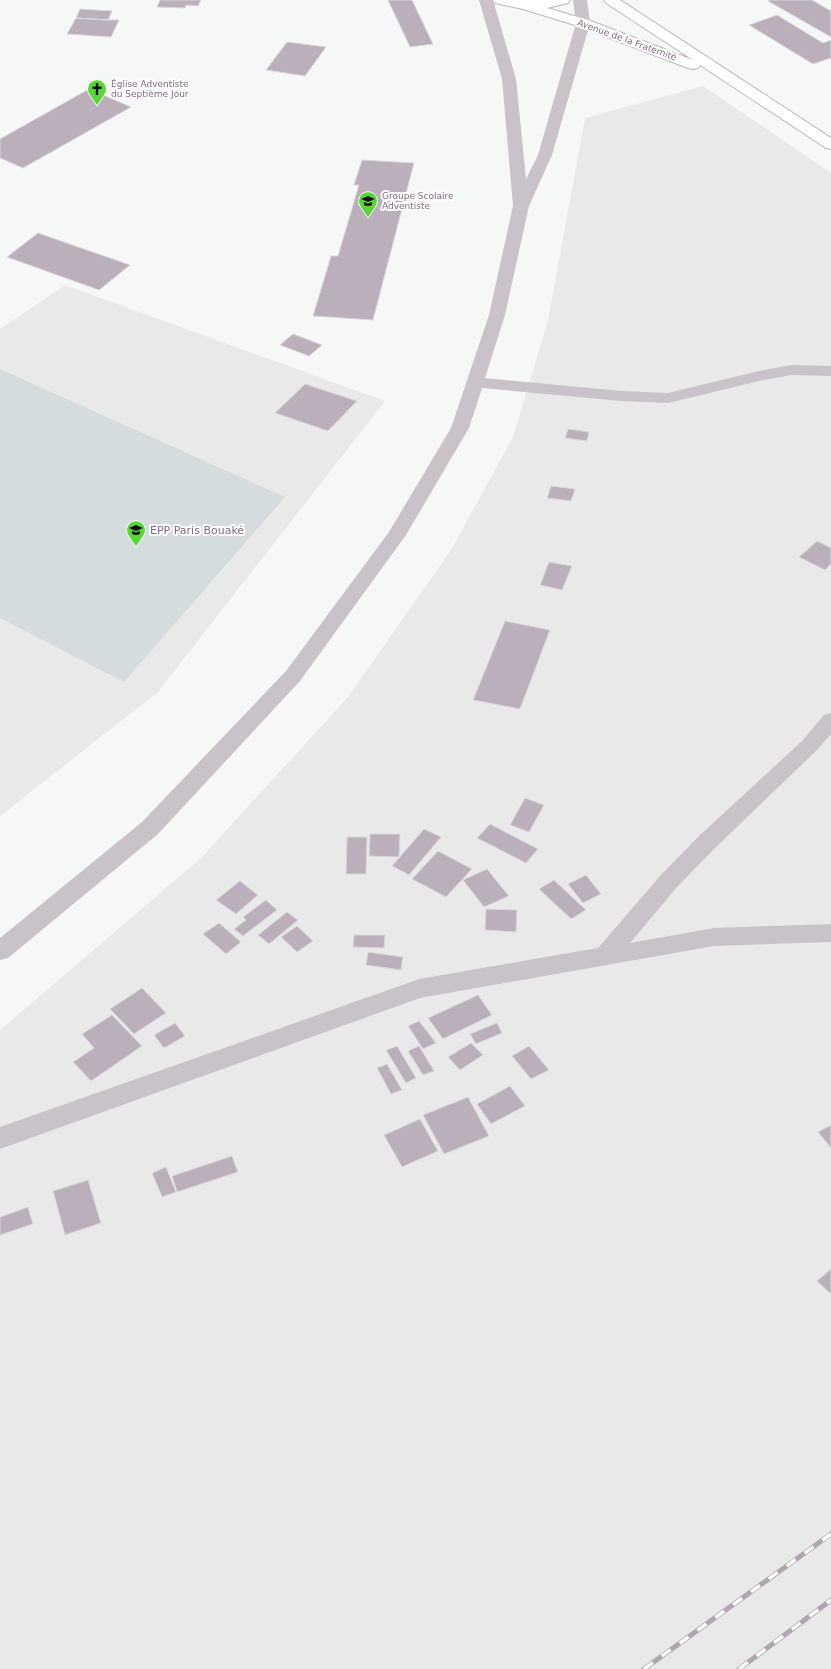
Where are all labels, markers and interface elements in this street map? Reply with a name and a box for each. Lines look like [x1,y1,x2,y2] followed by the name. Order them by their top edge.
[576,17,678,63] street label: Avenue de la Fraternité
[86,78,108,106] church icon: Église Adventiste du Septième Jour
[111,78,189,99] place label: Église Adventiste du Septième Jour
[357,190,379,218] school or university icon: Groupe Scolaire Adventiste
[382,191,454,211] place label: Groupe Scolaire Adventiste
[125,519,147,547] school or university icon: EPP Paris Bouaké
[150,524,244,537] place label: EPP Paris Bouaké

